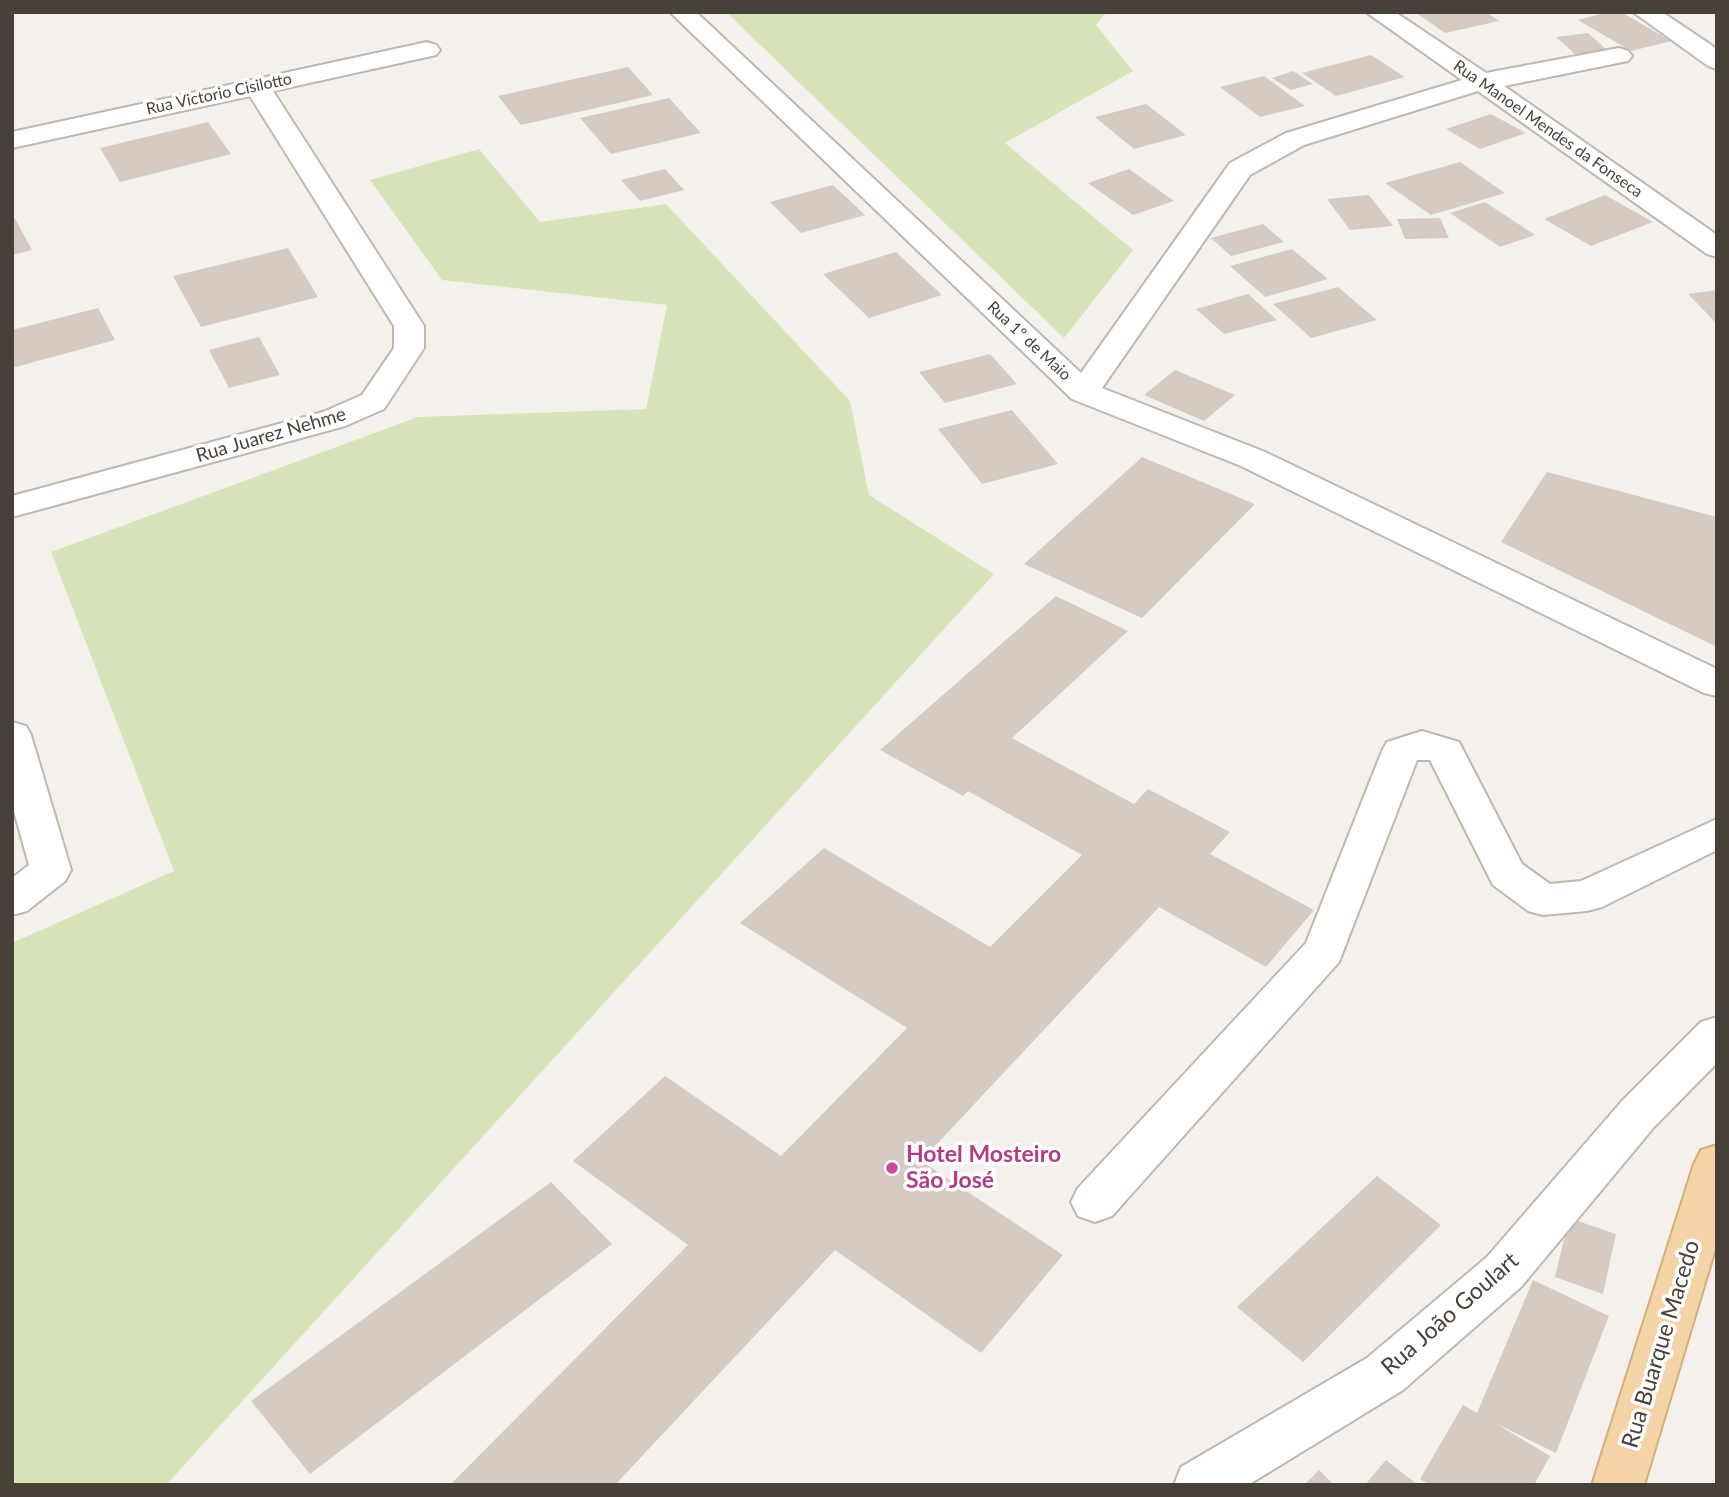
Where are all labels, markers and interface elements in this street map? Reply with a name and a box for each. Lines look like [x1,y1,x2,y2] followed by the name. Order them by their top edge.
[1450,56,1646,202] street label: Rua Manoel Mendes da Fonseca
[144,69,294,119] street label: Rua Victorio Cisilotto
[983,297,1075,385] street label: Rua 1º de Maio
[193,403,349,467] street label: Rua Juarez Nehme
[906,1141,1061,1195] place label: Hotel Mosteiro São José
[884,1160,900,1176] marker: Hotel Mosteiro São José
[1616,1237,1706,1451] street label: Rua Buarque Macedo
[1376,1247,1524,1381] street label: Rua João Goulart

